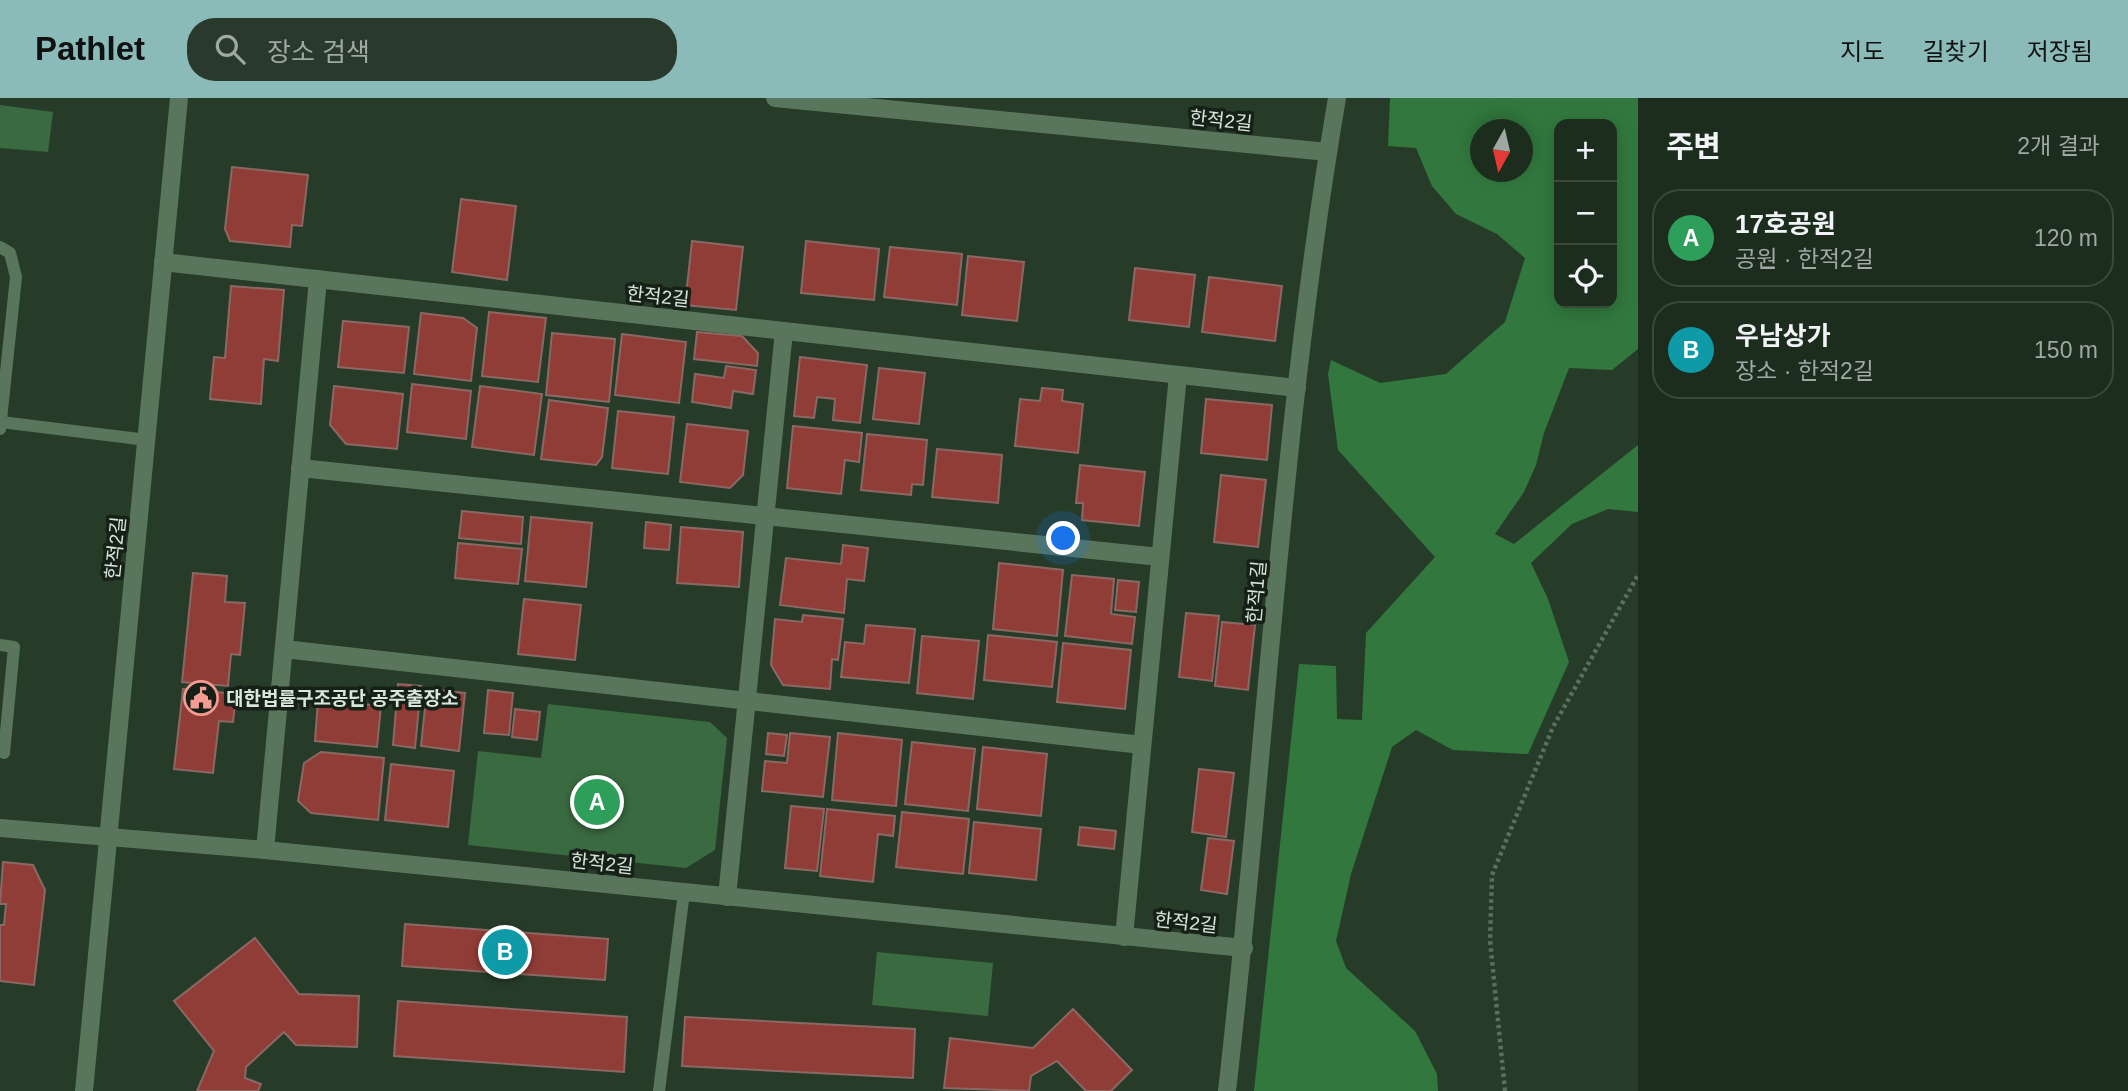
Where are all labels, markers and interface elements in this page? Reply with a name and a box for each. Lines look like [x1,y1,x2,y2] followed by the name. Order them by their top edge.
[187,18,677,81] search box
[35,30,145,67] text: Pathlet
[211,30,249,68] icon: search
[267,37,370,67] text: 장소 검색
[1840,38,1885,65] text: 지도
[1923,38,1989,65] text: 길찾기
[2027,38,2093,65] text: 저장됨
[1189,107,1253,134] street label: 한적2길
[1470,119,1533,182] north arrow
[1554,119,1617,308] map controls
[1554,119,1617,182] button: +
[1666,130,1721,163] text: 주변
[2017,133,2100,159] text: 2개 결과
[1554,182,1617,245] button: −
[1735,209,1836,239] text: 17호공원
[1683,225,1699,251] text: A
[2034,225,2098,251] text: 120 m
[1554,245,1617,308] button: locate
[1735,246,1874,272] text: 공원 · 한적2길
[626,283,690,310] street label: 한적2길
[1735,321,1831,351] text: 우남상가
[1683,337,1699,363] text: B
[2034,337,2098,363] text: 150 m
[1735,358,1874,384] text: 장소 · 한적2길
[102,516,129,580] street label: 한적2길
[1046,521,1080,555] your location
[1243,560,1270,624] street label: 한적1길
[182,679,220,717] public building icon: 대한법률구조공단 공주출장소
[226,688,459,709] place label: 대한법률구조공단 공주출장소
[574,776,620,828] pin: A
[570,850,634,877] street label: 한적2길
[1154,909,1218,936] street label: 한적2길
[482,926,528,978] pin: B

